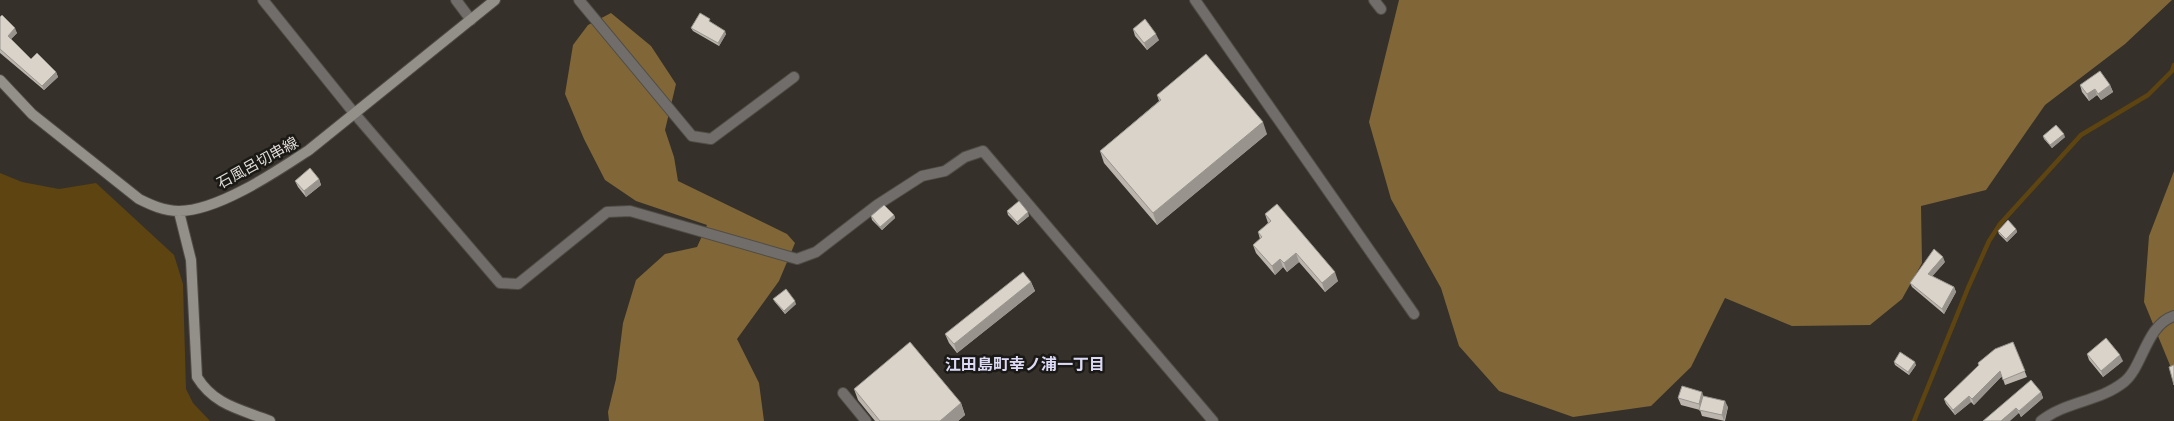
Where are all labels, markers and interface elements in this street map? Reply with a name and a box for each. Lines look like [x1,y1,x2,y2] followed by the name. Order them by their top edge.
[213,131,301,193] street label: 石風呂切串線
[945,353,1105,374] district label: 江田島町幸ノ浦一丁目

